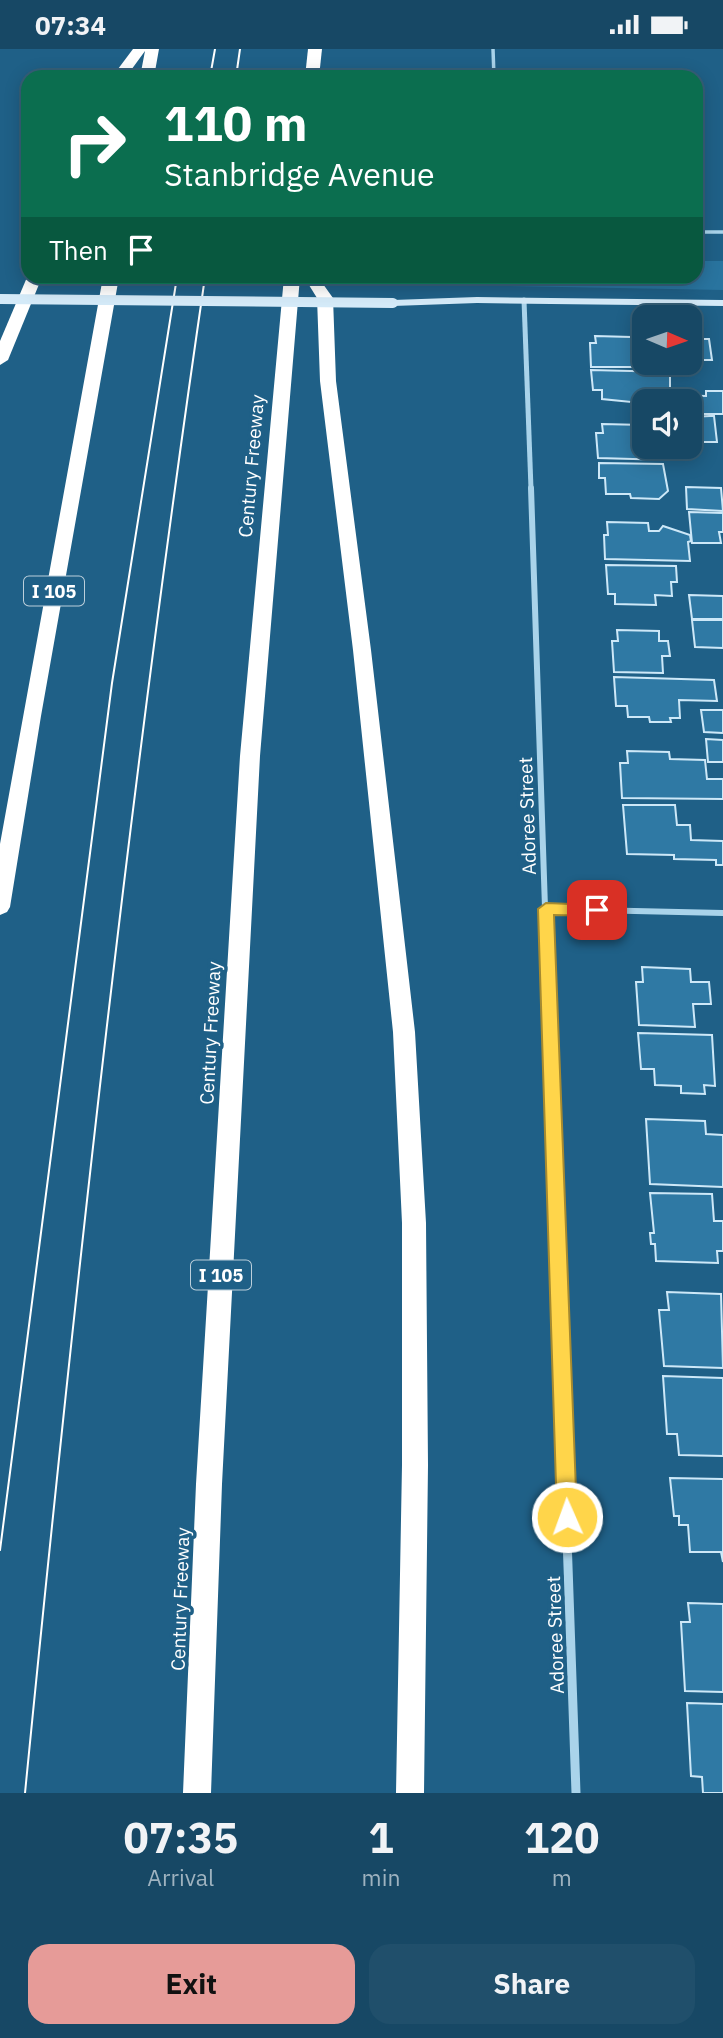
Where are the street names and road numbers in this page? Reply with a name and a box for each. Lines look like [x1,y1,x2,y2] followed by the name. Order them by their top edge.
[233,393,269,538] street label: Century Freeway
[24,577,84,605] road number: I 105
[513,757,541,875] street label: Adoree Street
[194,960,226,1105] street label: Century Freeway
[191,1261,251,1289] road number: I 105
[166,1526,195,1671] street label: Century Freeway
[541,1576,569,1694] street label: Adoree Street

